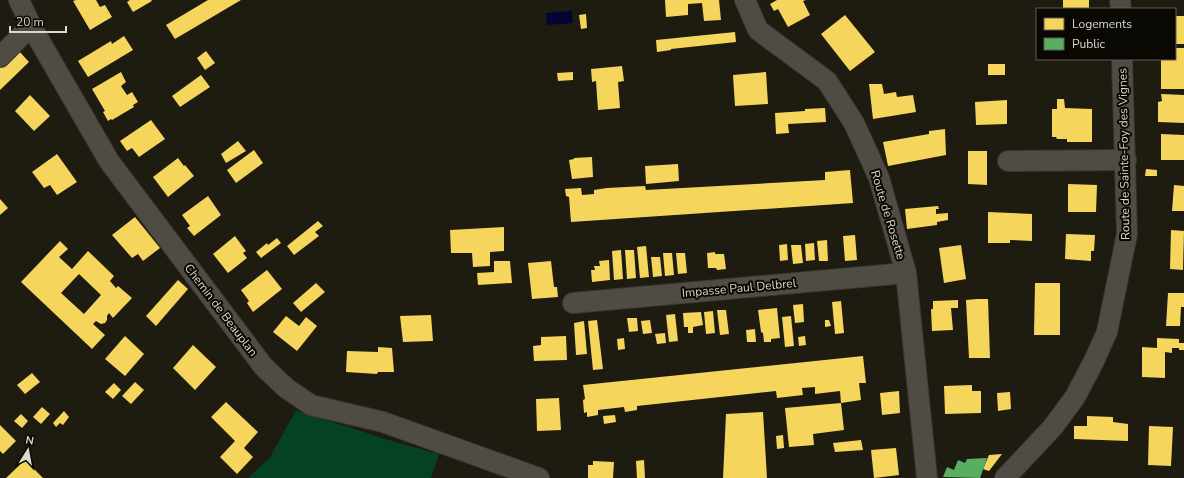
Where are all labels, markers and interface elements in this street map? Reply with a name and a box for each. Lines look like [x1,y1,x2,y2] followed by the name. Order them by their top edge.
[10,8,66,34] scale bar
[1036,8,1176,60] legend
[16,14,44,30] text: 20 m
[1072,16,1132,32] text: Logements
[1072,36,1106,52] text: Public
[1114,68,1133,240] street label: Route de Sainte-Foy des Vignes
[867,168,909,262] street label: Route de Rosette
[181,260,261,360] street label: Chemin de Beauplan
[681,275,797,301] street label: Impasse Paul Delbrel
[8,430,48,470] north arrow
[24,433,35,449] text: N

